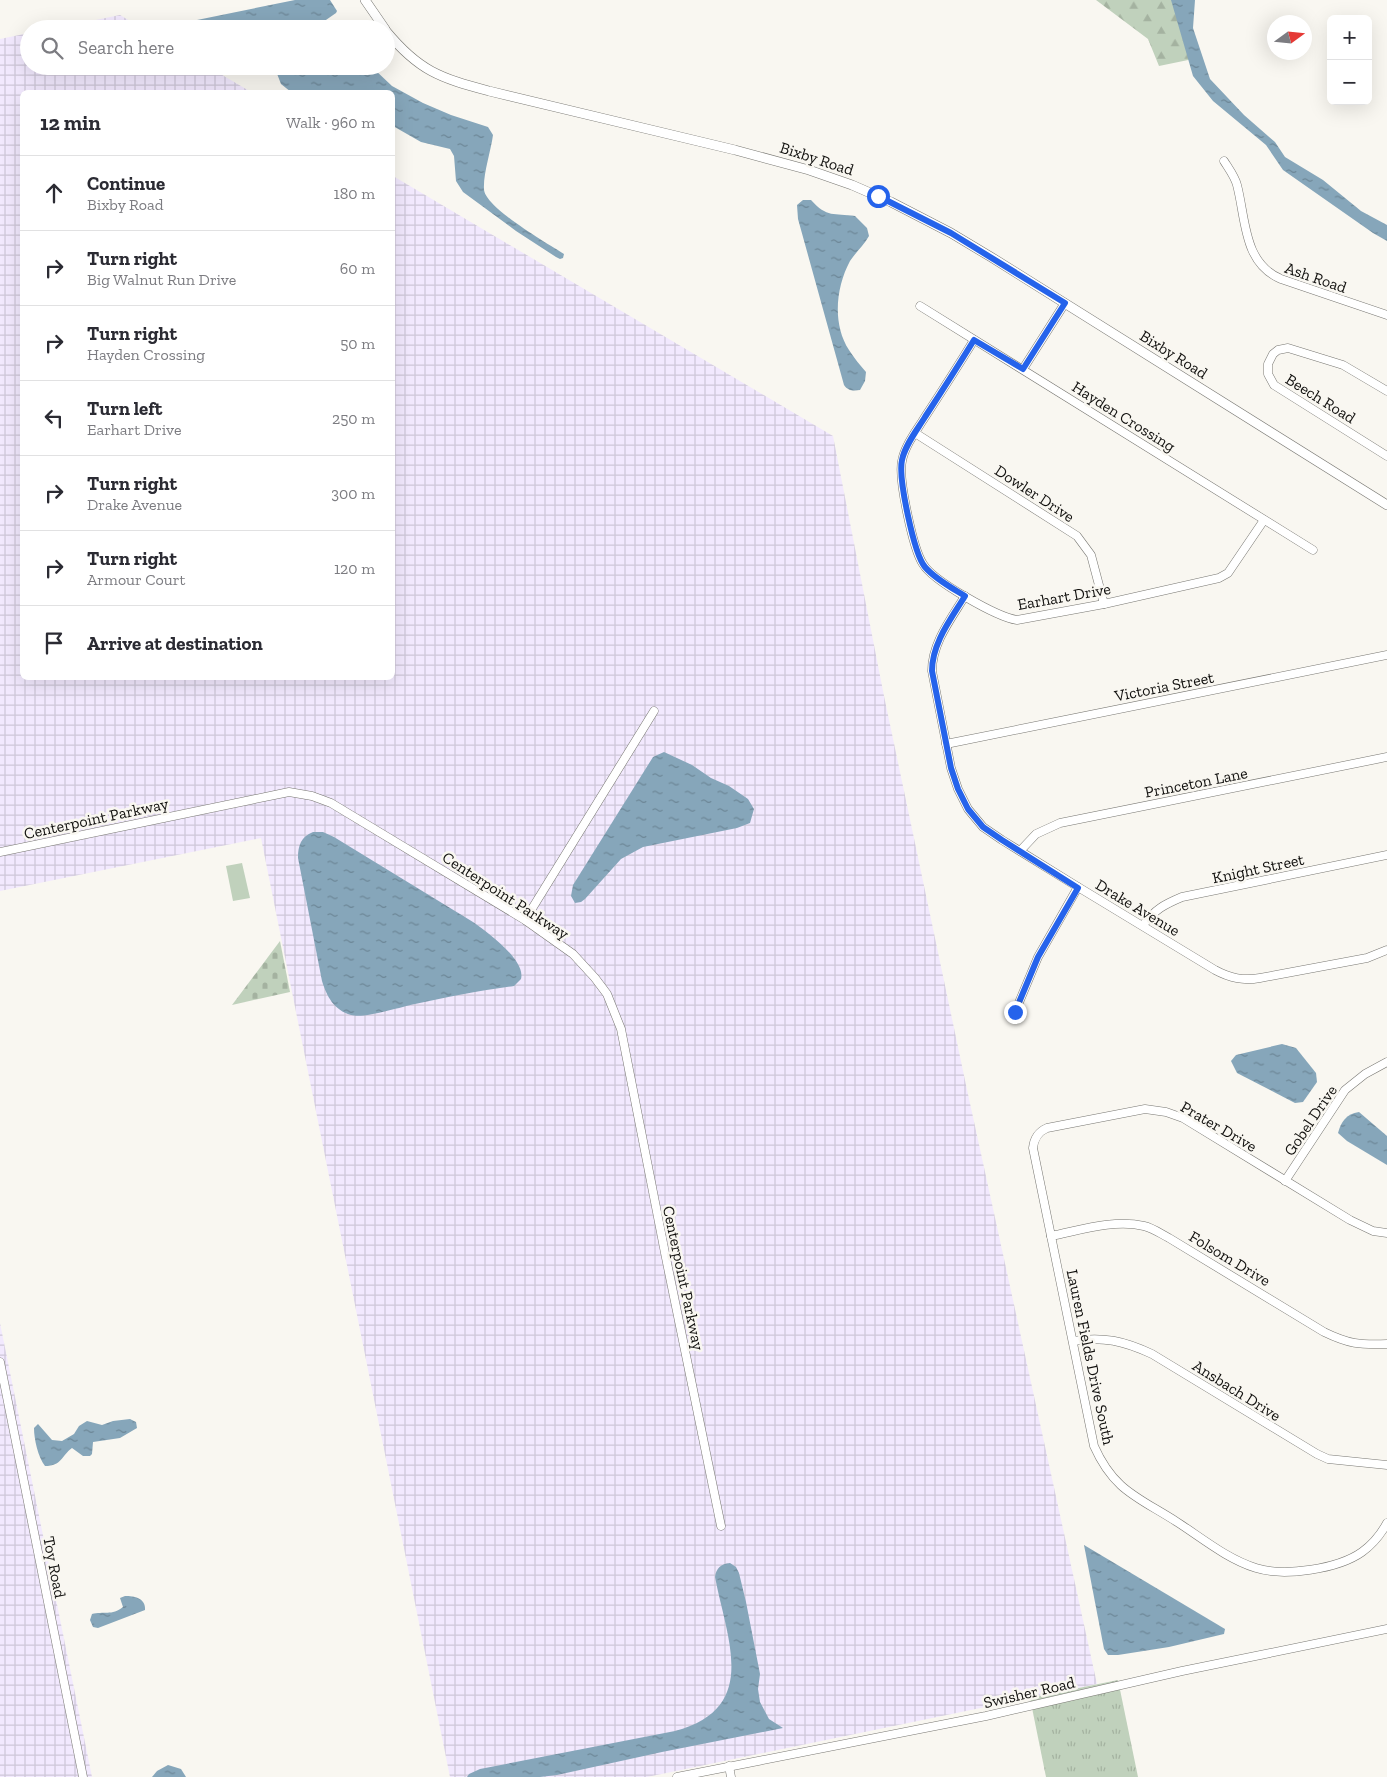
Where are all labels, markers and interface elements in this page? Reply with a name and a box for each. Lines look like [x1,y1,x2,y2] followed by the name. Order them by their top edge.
[1267,15,1312,60] north arrow
[1327,15,1372,105] map controls
[1327,15,1372,60] button: +
[20,20,395,75] search box
[38,34,66,62] icon: search
[78,36,174,59] text: Search here
[1327,60,1372,105] button: −
[40,110,101,135] text: 12 min
[286,113,375,132] text: Walk · 960 m
[778,138,856,179] street label: Bixby Road
[87,172,165,195] text: Continue
[40,179,68,207] icon: ahead
[334,184,375,203] text: 180 m
[867,185,890,208] route start
[87,195,163,214] text: Bixby Road
[87,247,177,270] text: Turn right
[40,254,68,282] icon: right
[1282,258,1349,297] street label: Ash Road
[340,259,375,278] text: 60 m
[87,270,236,289] text: Big Walnut Run Drive
[87,322,177,345] text: Turn right
[1136,326,1211,383] street label: Bixby Road
[40,329,68,357] icon: right
[340,334,375,353] text: 50 m
[87,345,205,364] text: Hayden Crossing
[1282,369,1359,428] street label: Beech Road
[1069,377,1179,456] street label: Hayden Crossing
[87,397,162,420] text: Turn left
[40,404,68,432] icon: left
[332,409,375,428] text: 250 m
[87,420,181,439] text: Earhart Drive
[991,461,1078,526] street label: Dowler Drive
[87,472,177,495] text: Turn right
[40,479,68,507] icon: right
[331,484,375,503] text: 300 m
[87,495,182,514] text: Drake Avenue
[87,547,177,570] text: Turn right
[40,554,68,582] icon: right
[334,559,375,578] text: 120 m
[87,570,185,589] text: Armour Court
[1016,579,1112,614] street label: Earhart Drive
[40,629,68,657] icon: arrive
[87,632,263,655] text: Arrive at destination
[1112,668,1215,706] street label: Victoria Street
[1143,763,1249,802] street label: Princeton Lane
[22,794,171,843] street label: Centerpoint Parkway
[439,847,573,944] street label: Centerpoint Parkway
[1210,849,1306,887] street label: Knight Street
[1092,875,1183,940] street label: Drake Avenue
[1004,1001,1027,1024] route end
[1280,1081,1341,1159] street label: Gobel Drive
[1177,1097,1260,1156] street label: Prater Drive
[659,1204,708,1353] street label: Centerpoint Parkway
[1186,1227,1274,1290] street label: Folsom Drive
[1063,1268,1118,1447] street label: Lauren Fields Drive South
[1189,1356,1284,1425] street label: Ansbach Drive
[39,1535,70,1600] street label: Toy Road
[982,1673,1077,1712] street label: Swisher Road

